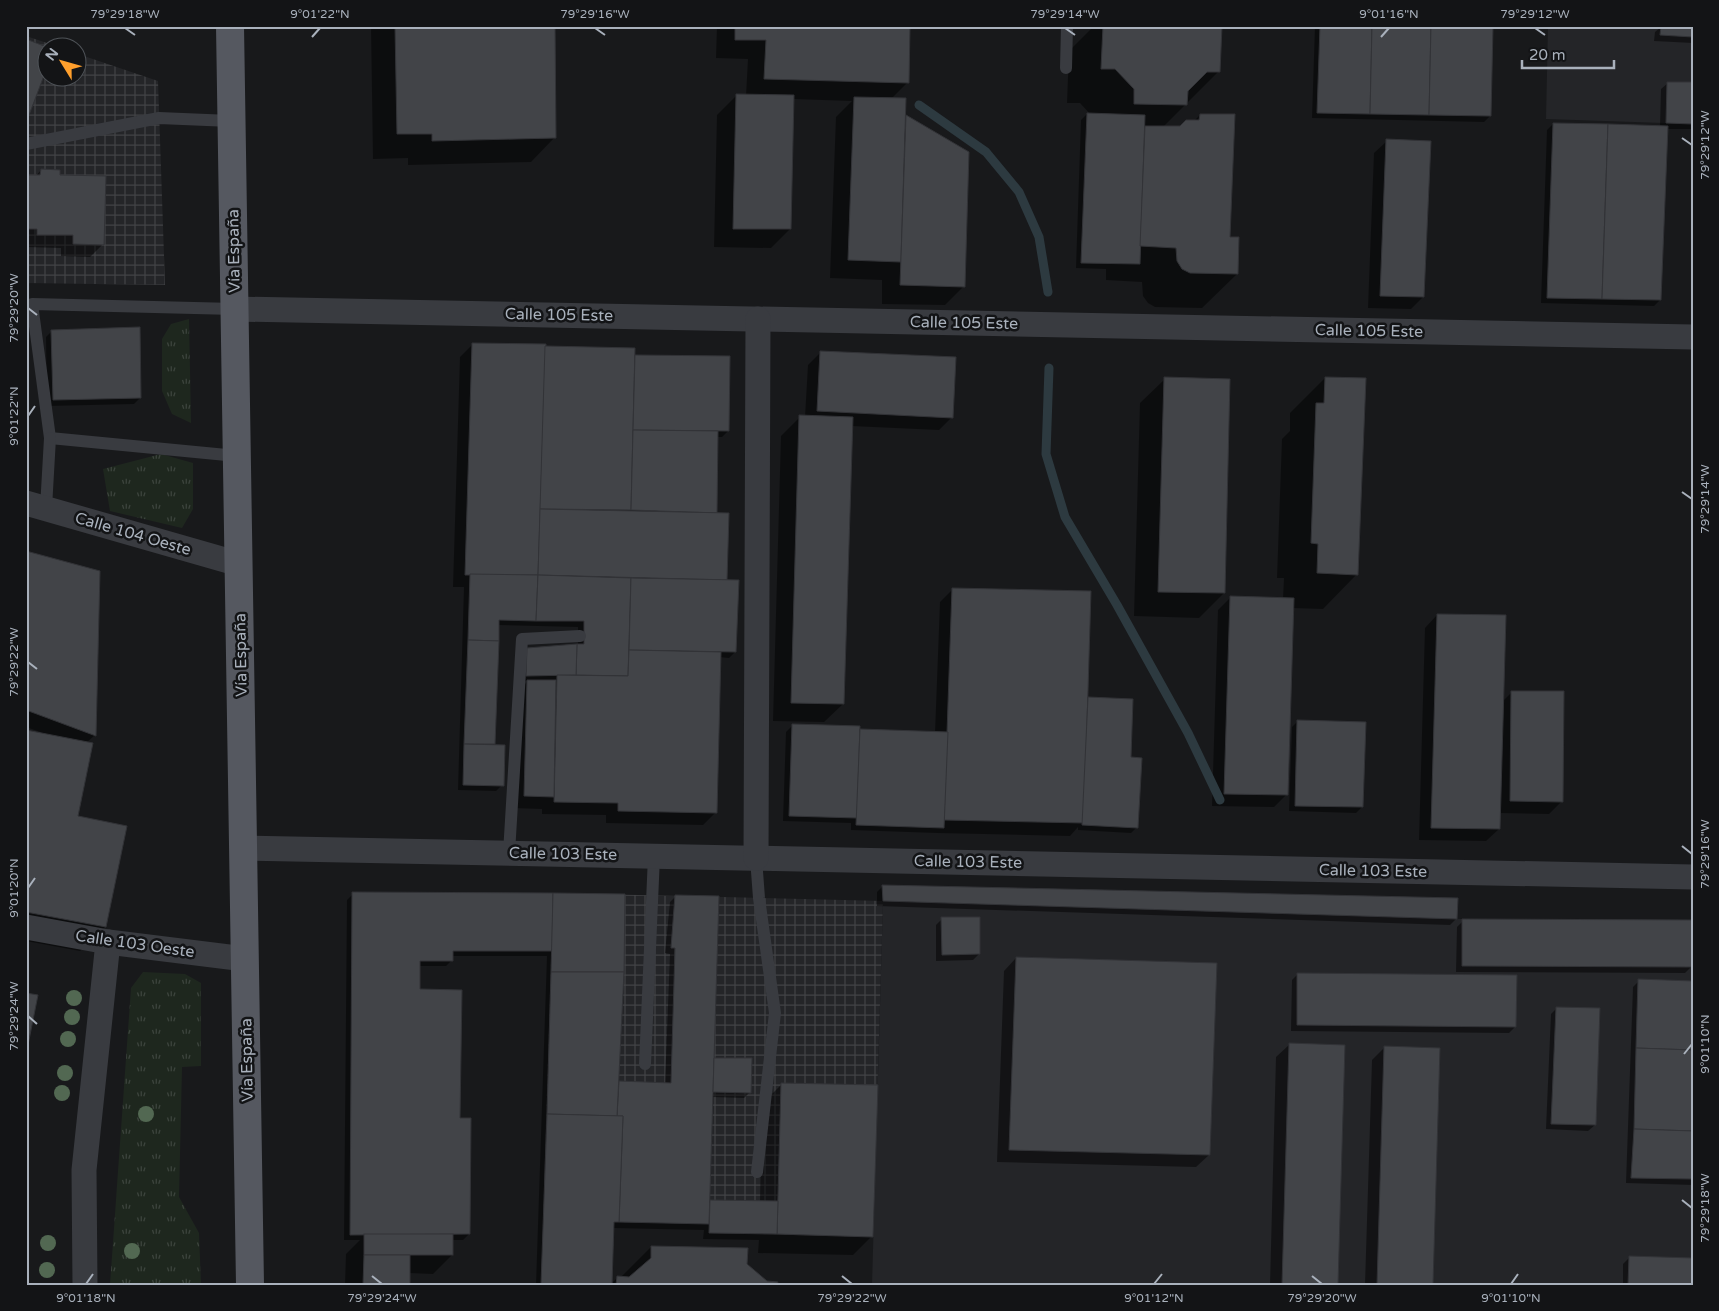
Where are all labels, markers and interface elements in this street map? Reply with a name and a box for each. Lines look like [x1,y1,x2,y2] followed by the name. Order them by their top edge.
[90,7,160,21] text: 79°29'18"W
[290,7,350,21] text: 9°01'22"N
[560,7,630,21] text: 79°29'16"W
[1030,7,1100,21] text: 79°29'14"W
[1359,7,1419,21] text: 9°01'16"N
[1500,7,1570,21] text: 79°29'12"W
[38,38,88,88] north arrow
[1522,38,1614,70] scale bar
[42,45,62,64] text: N
[1529,46,1566,64] text: 20 m
[1698,110,1712,180] text: 79°29'12"W
[223,209,245,293] street label: Vía España
[7,273,21,343] text: 79°29'20"W
[505,304,613,326] street label: Calle 105 Este
[910,312,1018,334] street label: Calle 105 Este
[1315,320,1423,342] street label: Calle 105 Este
[7,386,21,446] text: 9°01'22"N
[1698,464,1712,534] text: 79°29'14"W
[73,508,193,560] street label: Calle 104 Oeste
[230,613,252,697] street label: Vía España
[7,627,21,697] text: 79°29'22"W
[1698,819,1712,889] text: 79°29'16"W
[509,843,617,865] street label: Calle 103 Este
[914,851,1022,873] street label: Calle 103 Este
[7,858,21,918] text: 9°01'20"N
[1319,860,1427,882] street label: Calle 103 Este
[74,926,196,962] street label: Calle 103 Oeste
[7,981,21,1051] text: 79°29'24"W
[1698,1014,1712,1074] text: 9°01'10"N
[236,1018,258,1102] street label: Vía España
[1698,1173,1712,1243] text: 79°29'18"W
[56,1291,116,1305] text: 9°01'18"N
[347,1291,417,1305] text: 79°29'24"W
[817,1291,887,1305] text: 79°29'22"W
[1124,1291,1184,1305] text: 9°01'12"N
[1287,1291,1357,1305] text: 79°29'20"W
[1481,1291,1541,1305] text: 9°01'10"N

